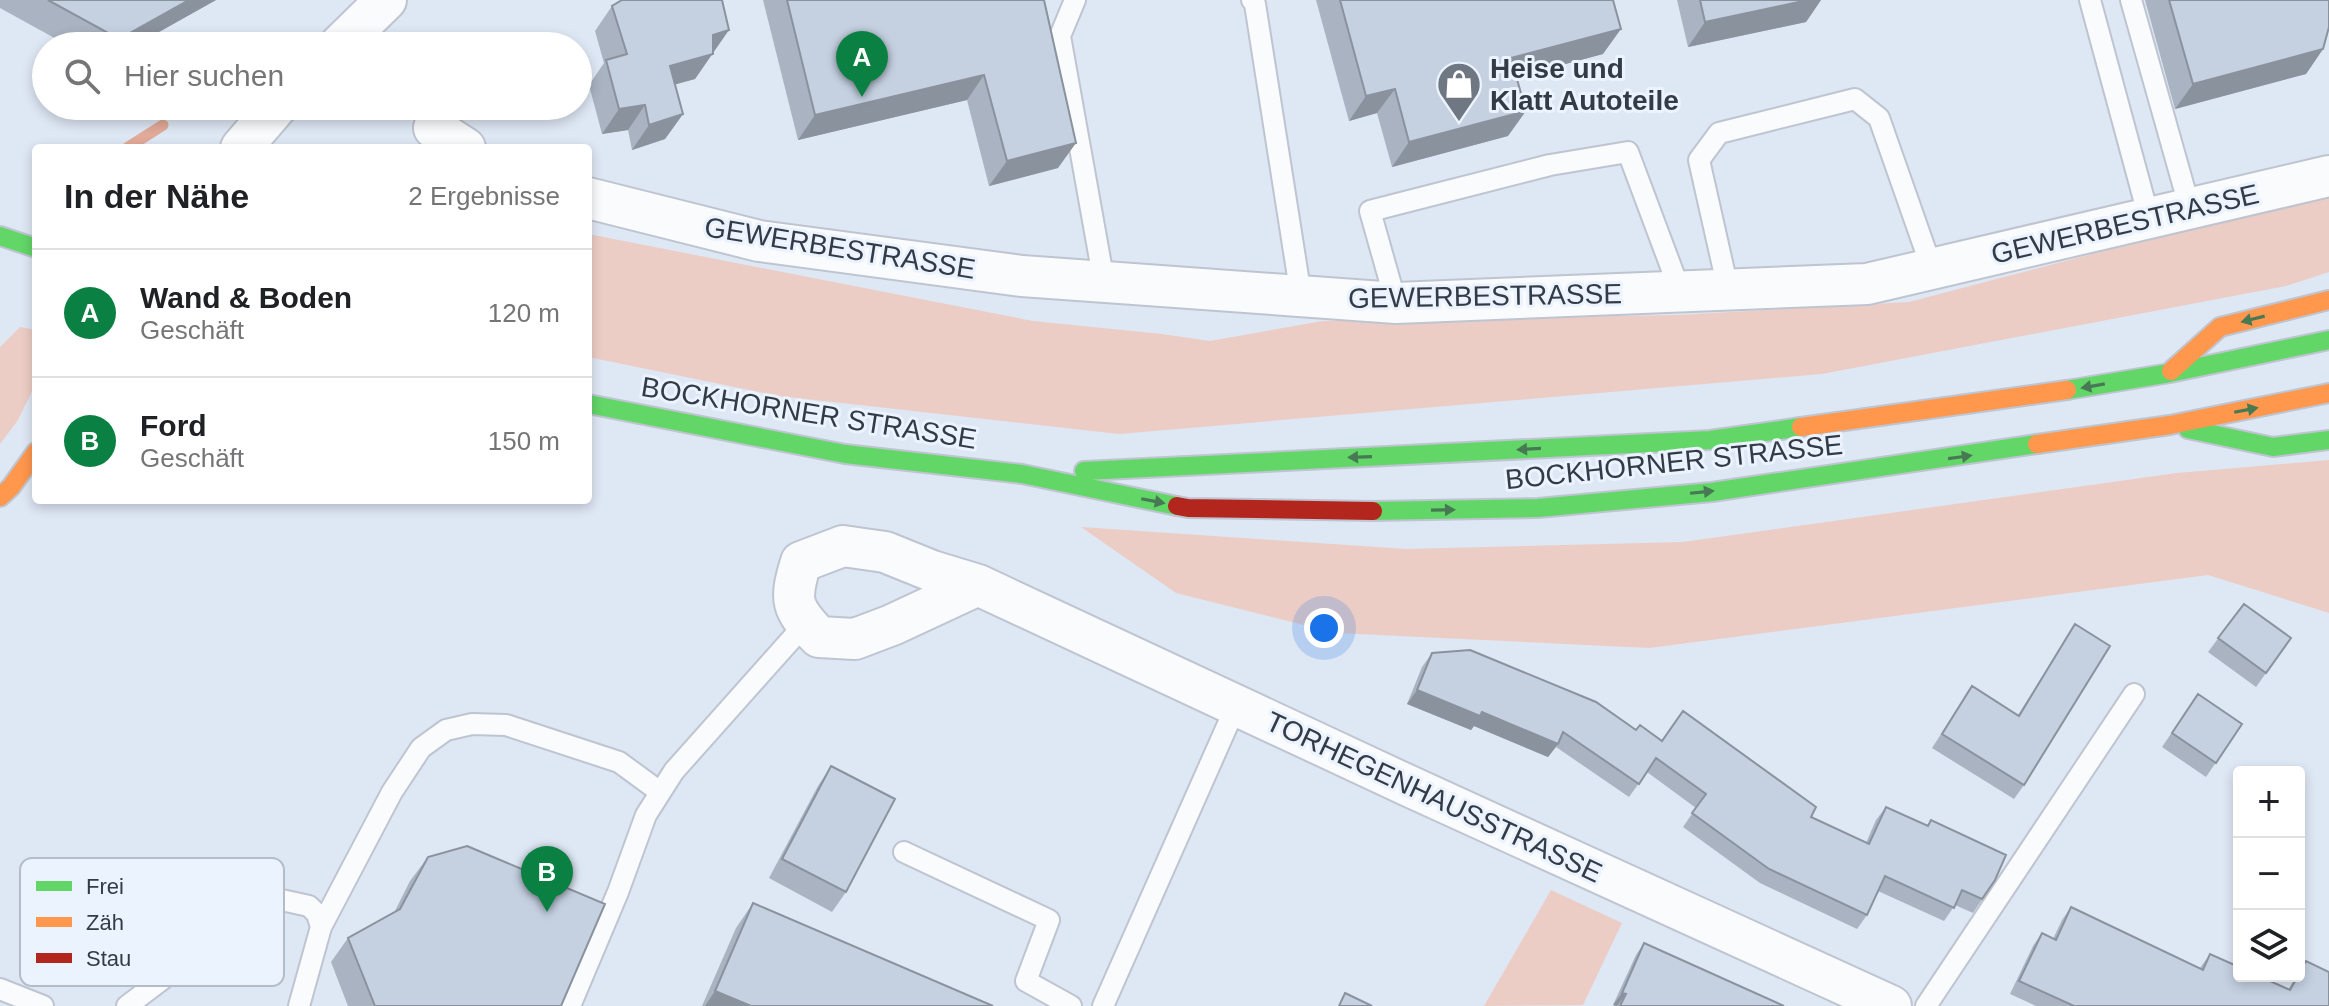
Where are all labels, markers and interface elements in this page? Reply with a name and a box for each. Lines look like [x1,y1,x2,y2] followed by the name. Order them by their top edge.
[836,31,888,97] pin: A
[32,32,592,120] search box
[1490,53,1679,116] place label: Heise und Klatt Autoteile
[60,54,104,98] icon: search
[124,59,284,92] text: Hier suchen
[1435,60,1483,123] shop icon: Heise und Klatt Autoteile
[64,177,249,215] text: In der Nähe
[1988,178,2262,270] street label: GEWERBESTRASSE
[408,181,560,211] text: 2 Ergebnisse
[702,211,978,285] street label: GEWERBESTRASSE
[1348,278,1622,314] street label: GEWERBESTRASSE
[140,281,352,314] text: Wand & Boden
[81,298,99,328] text: A
[488,298,560,328] text: 120 m
[2241,313,2266,326] one-way arrow
[140,315,244,345] text: Geschäft
[639,371,979,455] street label: BOCKHORNER STRASSE
[2080,380,2105,392] one-way arrow
[2234,403,2259,416] one-way arrow
[140,409,207,442] text: Ford
[81,426,99,456] text: B
[488,426,560,456] text: 150 m
[1504,429,1844,495] street label: BOCKHORNER STRASSE
[140,443,244,473] text: Geschäft
[1516,443,1541,456] one-way arrow
[1948,450,1973,463] one-way arrow
[1347,451,1372,464] one-way arrow
[1690,486,1715,499] one-way arrow
[1141,495,1166,507] one-way arrow
[1431,503,1456,516] one-way arrow
[1304,608,1344,648] your location
[1261,705,1607,889] street label: TORHEGENHAUSSTRASSE
[2233,766,2305,982] map controls
[2233,766,2305,838] button: +
[2233,838,2305,910] button: −
[521,846,573,912] pin: B
[20,858,284,986] legend
[86,874,124,899] text: Frei
[86,910,124,935] text: Zäh
[2233,910,2305,982] button: layers
[86,946,131,971] text: Stau

